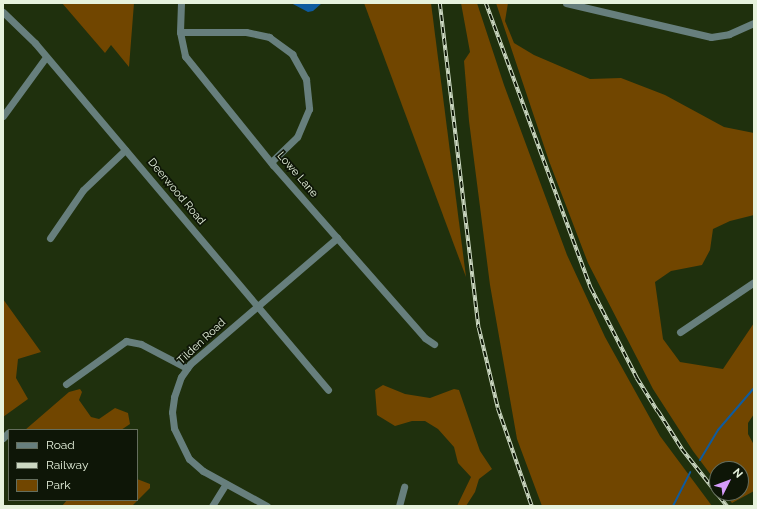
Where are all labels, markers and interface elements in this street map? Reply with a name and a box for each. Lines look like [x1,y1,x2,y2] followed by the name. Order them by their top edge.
[274,150,320,200] street label: Lowe Lane
[144,156,208,228] street label: Deerwood Road
[175,316,229,368] street label: Tilden Road
[8,429,138,501] legend
[46,438,75,452] text: Road
[46,458,88,472] text: Railway
[709,461,749,501] north arrow
[730,466,745,481] text: N
[46,478,71,492] text: Park

